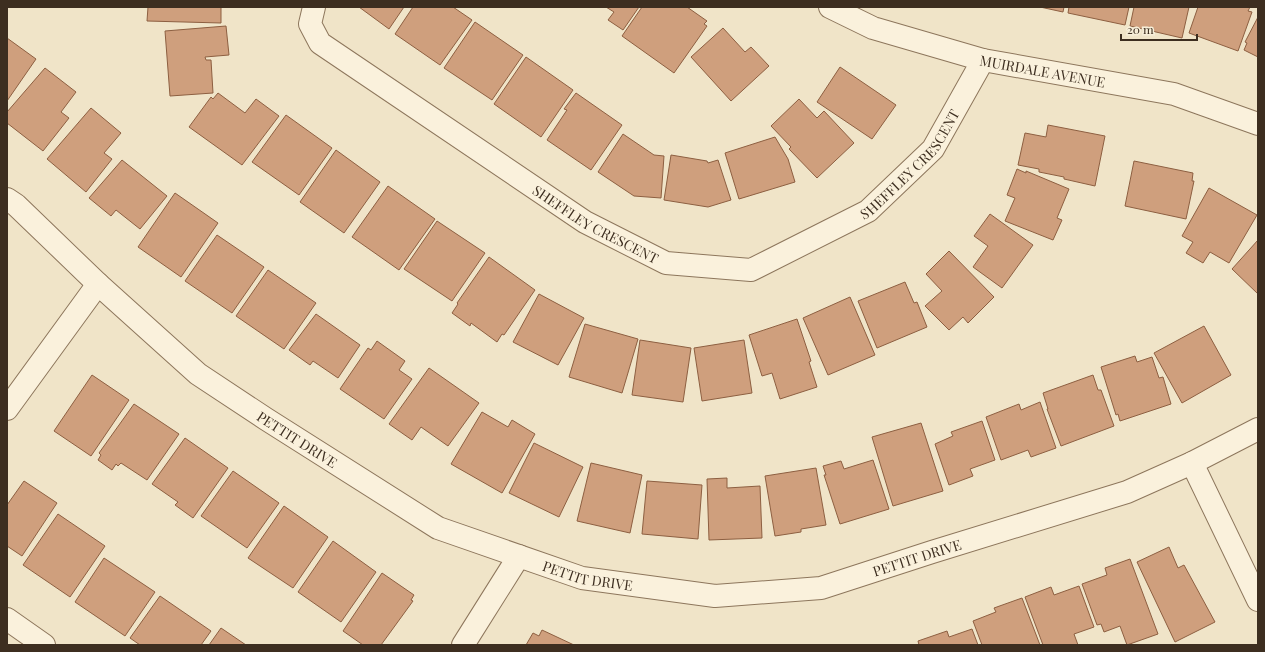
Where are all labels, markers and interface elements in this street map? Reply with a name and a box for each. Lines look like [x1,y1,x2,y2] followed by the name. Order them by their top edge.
[1121,16,1197,42] scale bar
[1127,21,1154,37] text: 20 m
[978,50,1107,91] street label: MUIRDALE AVENUE
[857,105,963,223] street label: SHEFFLEY CRESCENT
[529,180,662,267] street label: SHEFFLEY CRESCENT
[253,406,341,472] street label: PETTIT DRIVE
[870,534,963,580] street label: PETTIT DRIVE
[540,556,634,594] street label: PETTIT DRIVE

